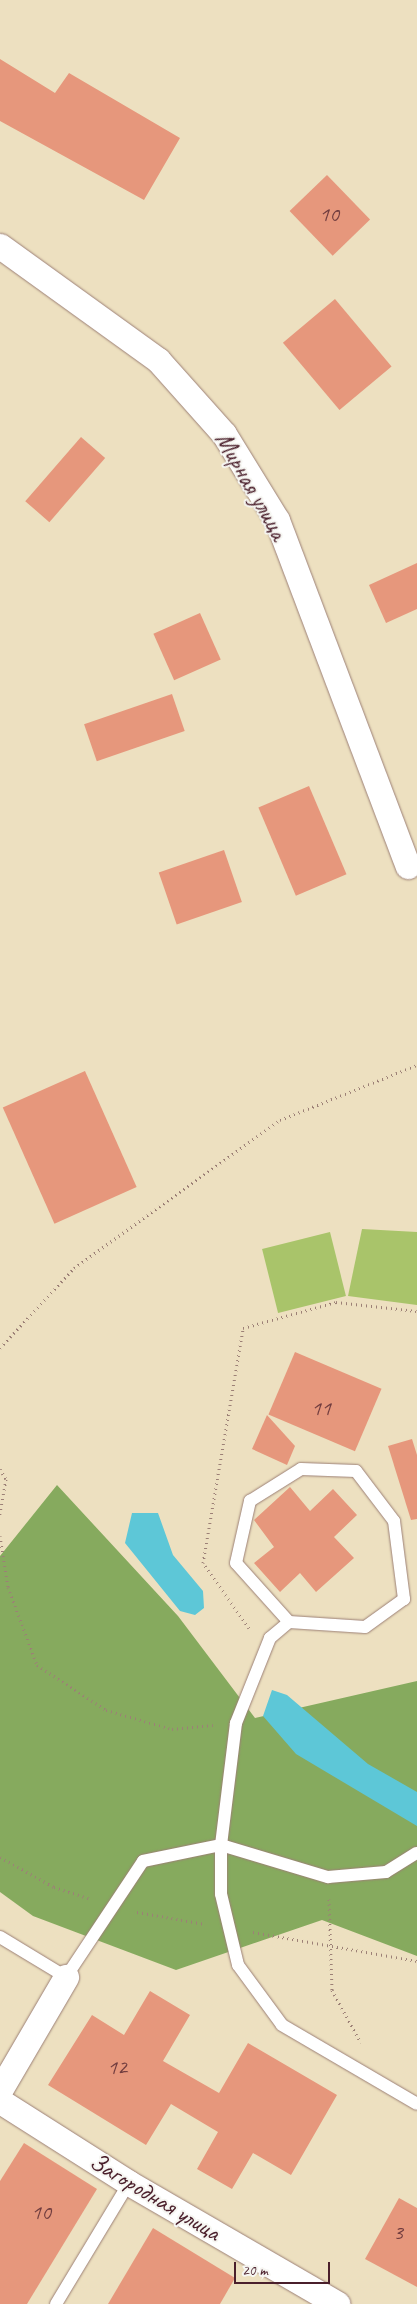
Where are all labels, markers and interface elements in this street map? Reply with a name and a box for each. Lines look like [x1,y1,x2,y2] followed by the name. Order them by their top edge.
[319,202,339,228] house number: 10
[208,427,294,545] street label: Мирная улица
[311,1396,331,1422] house number: 11
[107,2055,127,2081] house number: 12
[83,2146,227,2248] street label: Загородная улица
[31,2200,51,2226] house number: 10
[393,2220,403,2246] house number: 3
[237,2252,333,2284] scale bar
[242,2261,268,2280] text: 20 m

